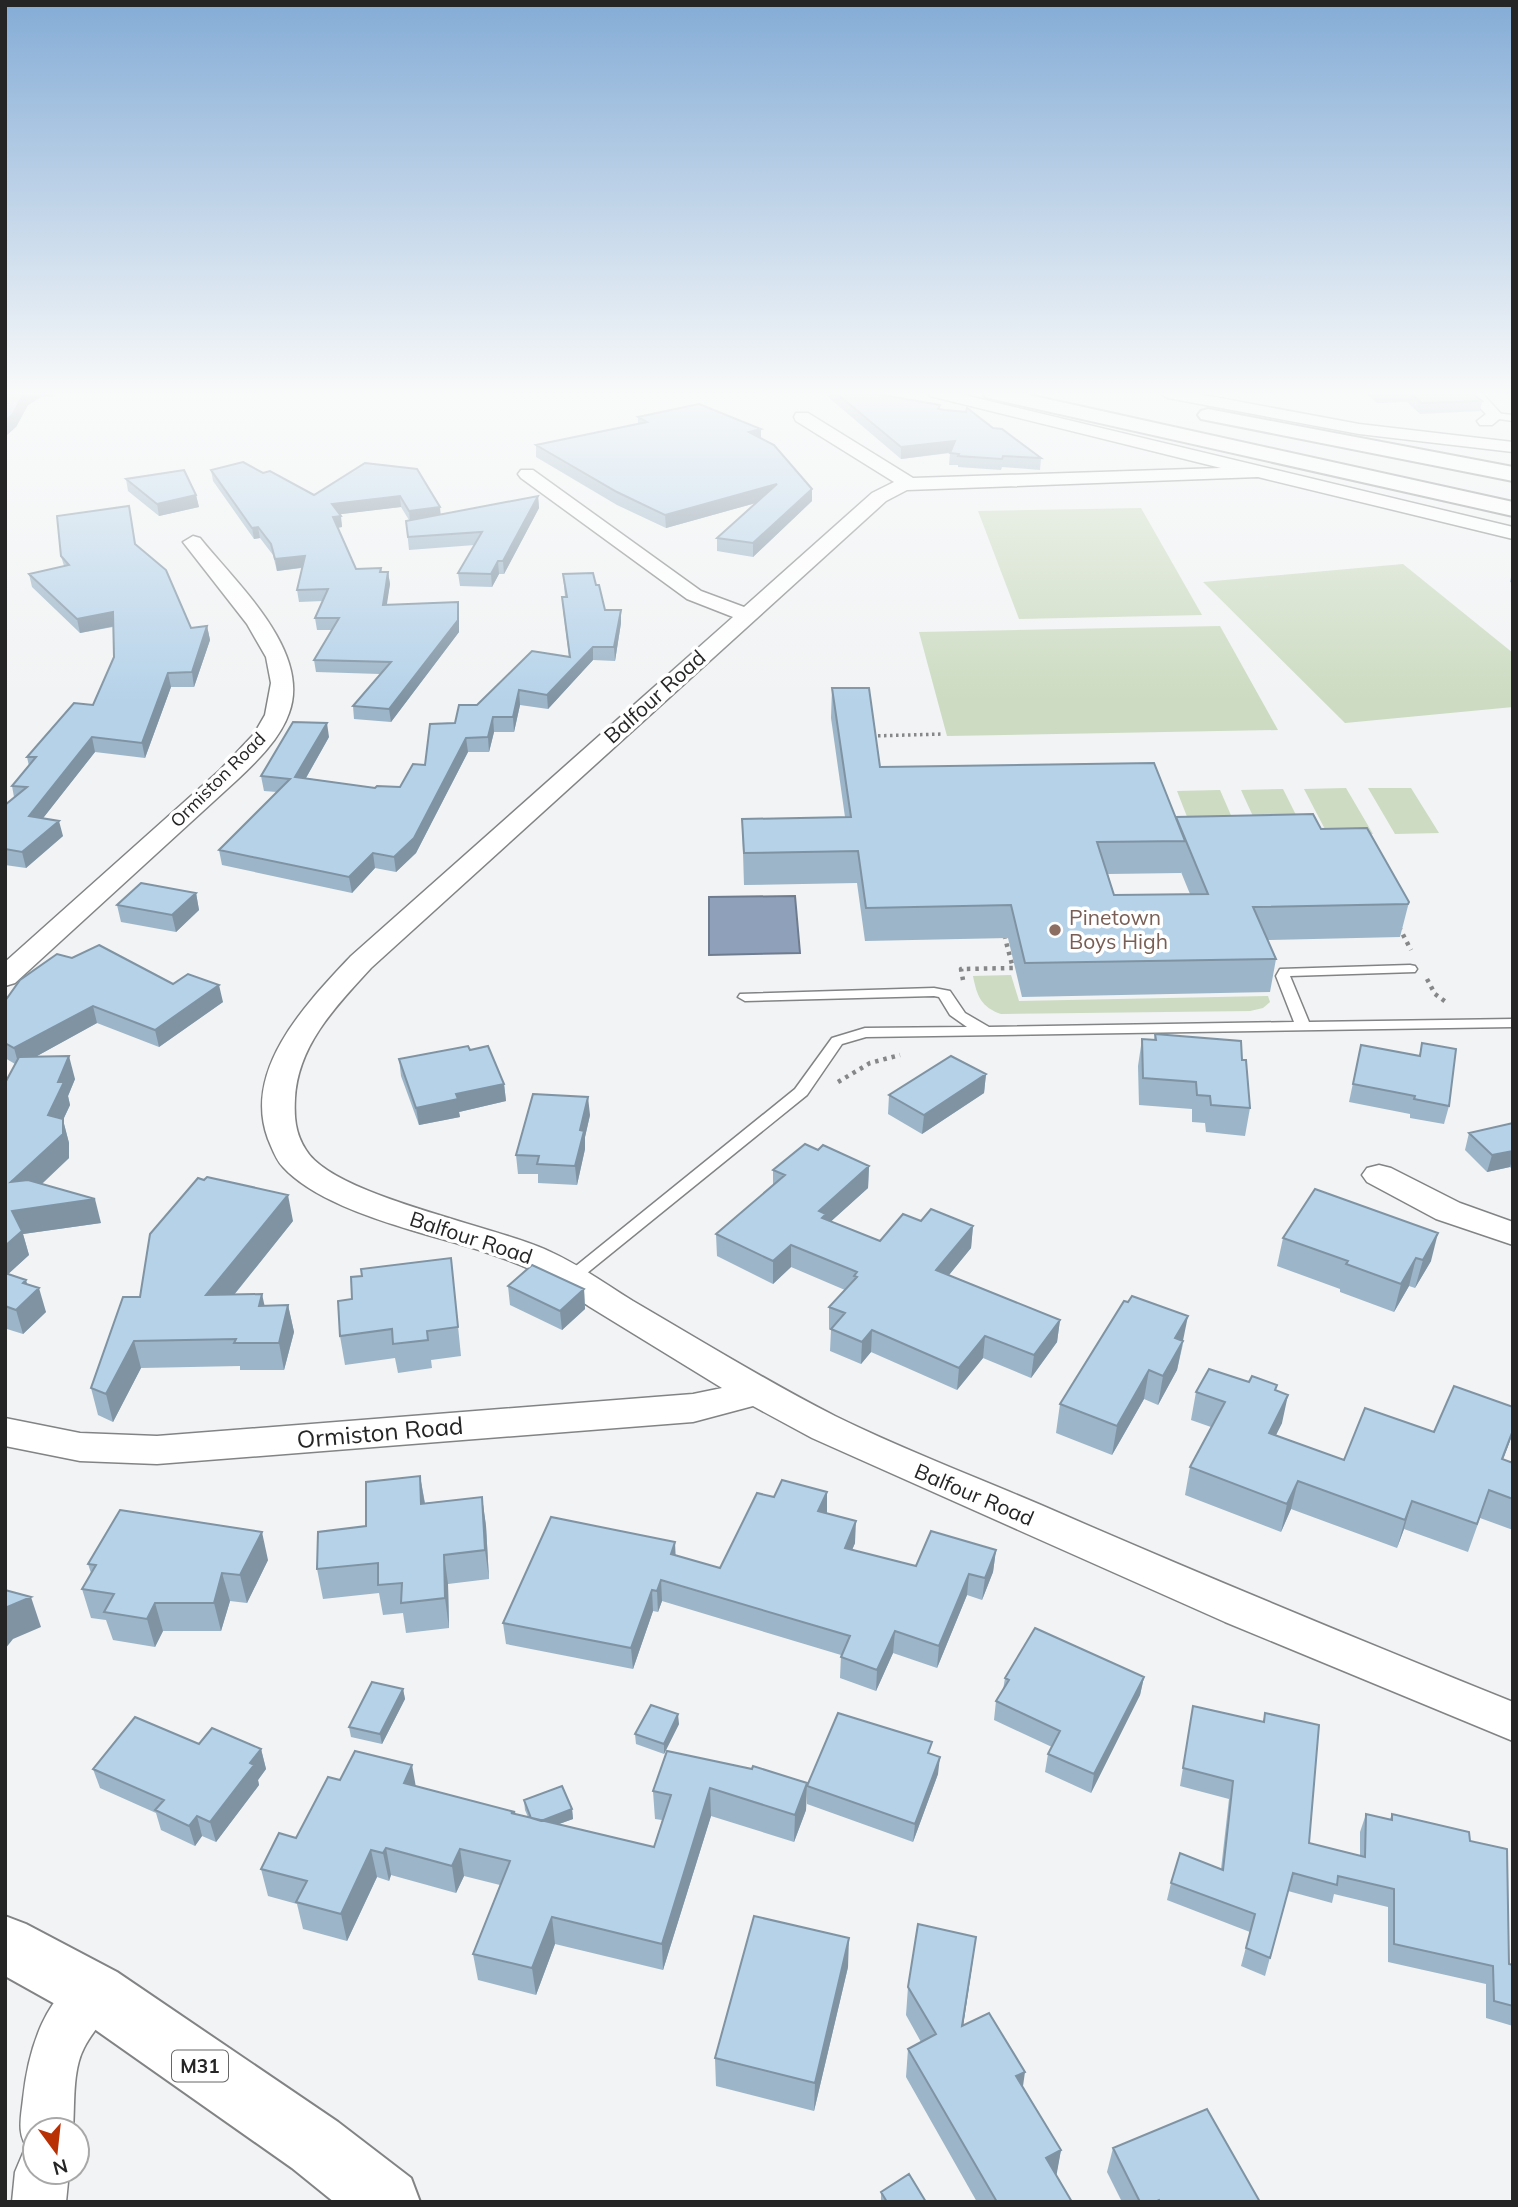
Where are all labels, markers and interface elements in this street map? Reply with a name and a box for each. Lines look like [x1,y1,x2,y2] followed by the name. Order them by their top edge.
[598,644,710,749] street label: Balfour Road
[165,727,270,832] street label: Ormiston Road
[1069,904,1168,954] place label: Pinetown Boys High
[1047,922,1063,938] marker: Pinetown Boys High
[407,1205,536,1269] street label: Balfour Road
[295,1410,464,1454] street label: Ormiston Road
[911,1457,1038,1531] street label: Balfour Road
[172,2050,228,2082] road number: M31
[21,2116,91,2186] north arrow
[50,2154,70,2181] text: N

